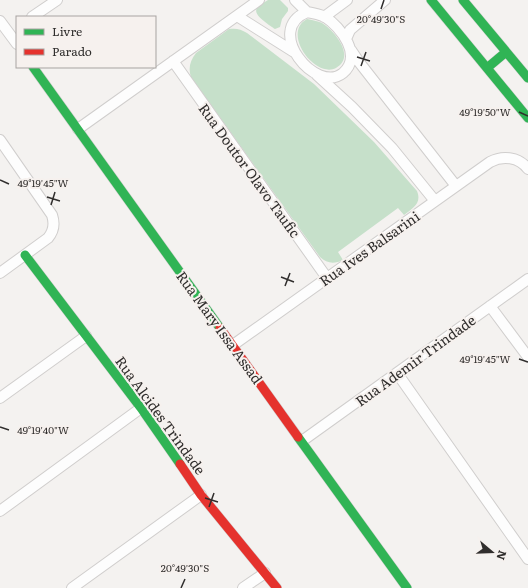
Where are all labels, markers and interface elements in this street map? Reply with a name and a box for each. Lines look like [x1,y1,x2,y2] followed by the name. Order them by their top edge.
[357,11,405,26] text: 20°49'30"S
[16,16,156,68] legend
[52,22,82,40] text: Livre
[52,42,92,60] text: Parado
[194,99,306,241] street label: Rua Doutor Olavo Taufic
[459,104,511,119] text: 49°19'50"W
[17,175,69,190] text: 49°19'45"W
[315,206,424,290] street label: Rua Ives Balsarini
[172,266,268,388] street label: Rua Mary Issa Assad
[351,309,479,411] street label: Rua Ademir Trindade
[459,351,511,366] text: 49°19'45"W
[111,352,211,478] street label: Rua Alcides Trindade
[17,422,69,437] text: 49°19'40"W
[472,532,512,572] north arrow
[493,549,511,563] text: N
[161,560,209,575] text: 20°49'30"S

